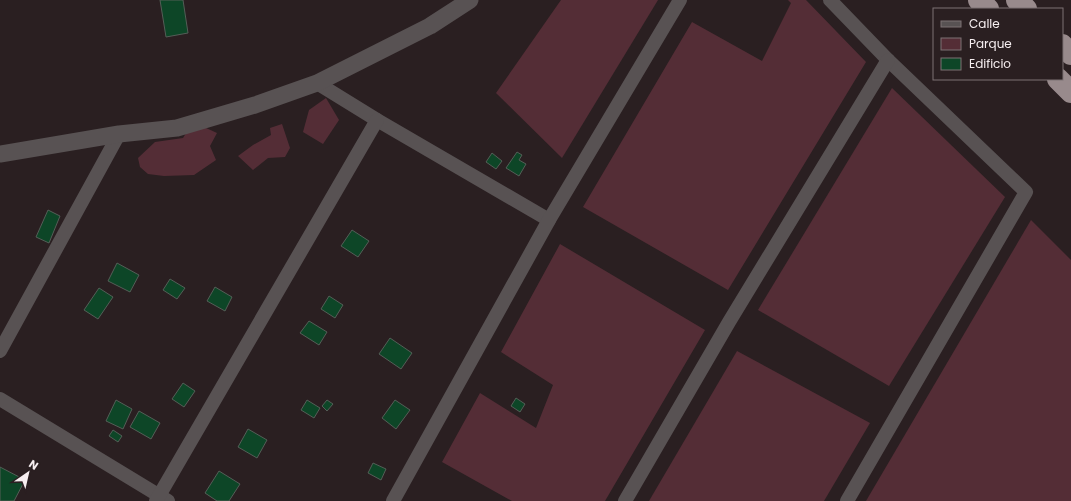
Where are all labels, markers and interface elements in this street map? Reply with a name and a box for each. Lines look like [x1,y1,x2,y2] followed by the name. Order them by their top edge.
[933,8,1063,80] legend
[969,15,1000,32] text: Calle
[969,35,1012,52] text: Parque
[969,55,1011,72] text: Edificio
[8,453,48,493] north arrow
[26,456,41,474] text: N

